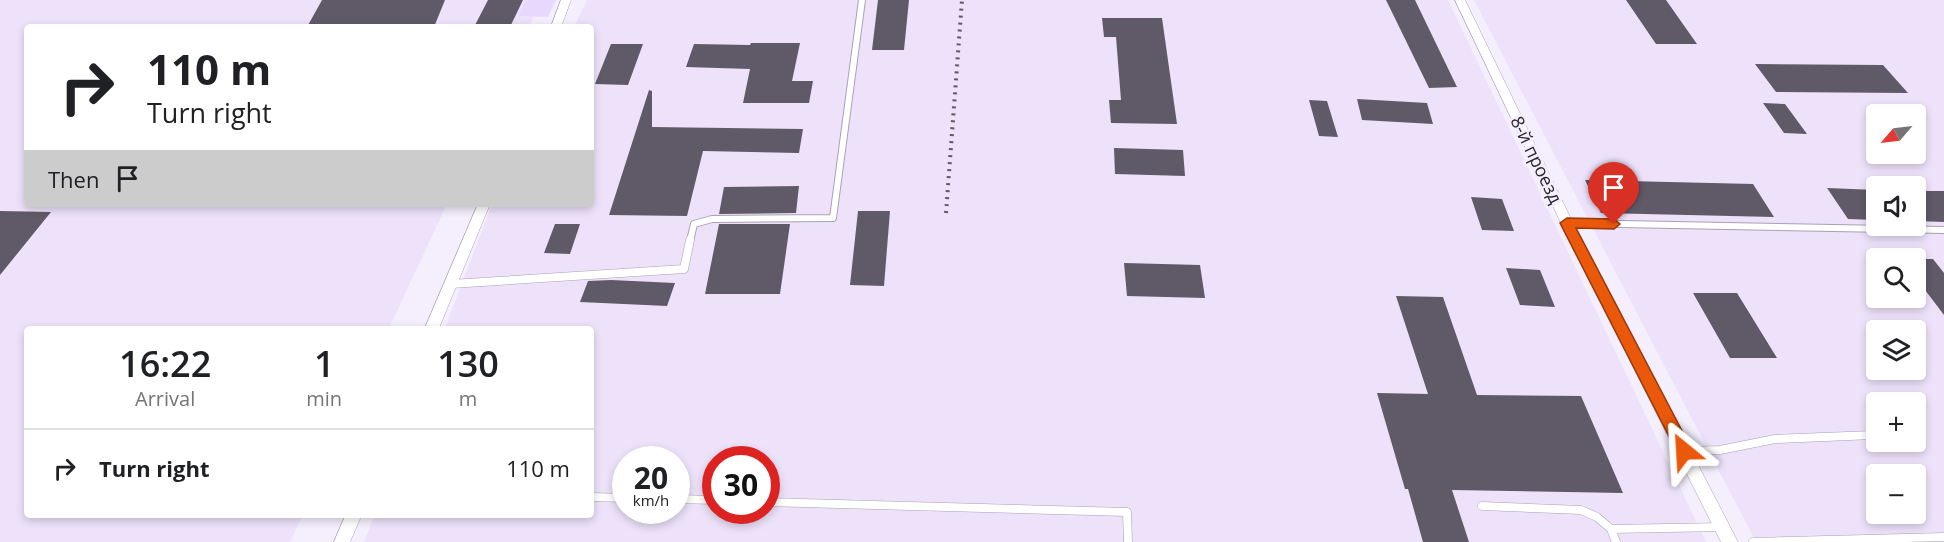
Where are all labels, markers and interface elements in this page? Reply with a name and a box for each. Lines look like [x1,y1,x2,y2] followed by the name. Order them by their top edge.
[147,40,271,97] text: 110 m
[48,48,126,126] icon: right
[147,94,272,131] text: Turn right
[1866,104,1926,164] north arrow
[1866,104,1926,524] map controls
[1505,112,1568,207] street label: 8-й проезд
[111,162,144,195] icon: arrive
[1588,162,1639,224] pin
[48,164,99,194] text: Then
[1597,171,1630,204] icon: arrive
[1866,176,1926,236] button: sound
[1866,248,1926,308] button: search
[1866,320,1926,380] button: layers
[119,339,211,388] text: 16:22
[314,339,335,388] text: 1
[437,339,499,388] text: 130
[135,385,195,412] text: Arrival
[306,385,342,412] text: min
[459,385,477,412] text: m
[1866,392,1926,452] button: +
[1652,419,1716,483] position arrow
[702,446,780,524] speed limit sign: 30
[48,452,81,485] icon: right
[99,453,210,483] text: Turn right
[506,453,570,483] text: 110 m
[634,457,668,498] text: 20
[1866,464,1926,524] button: −
[633,490,669,510] text: km/h

